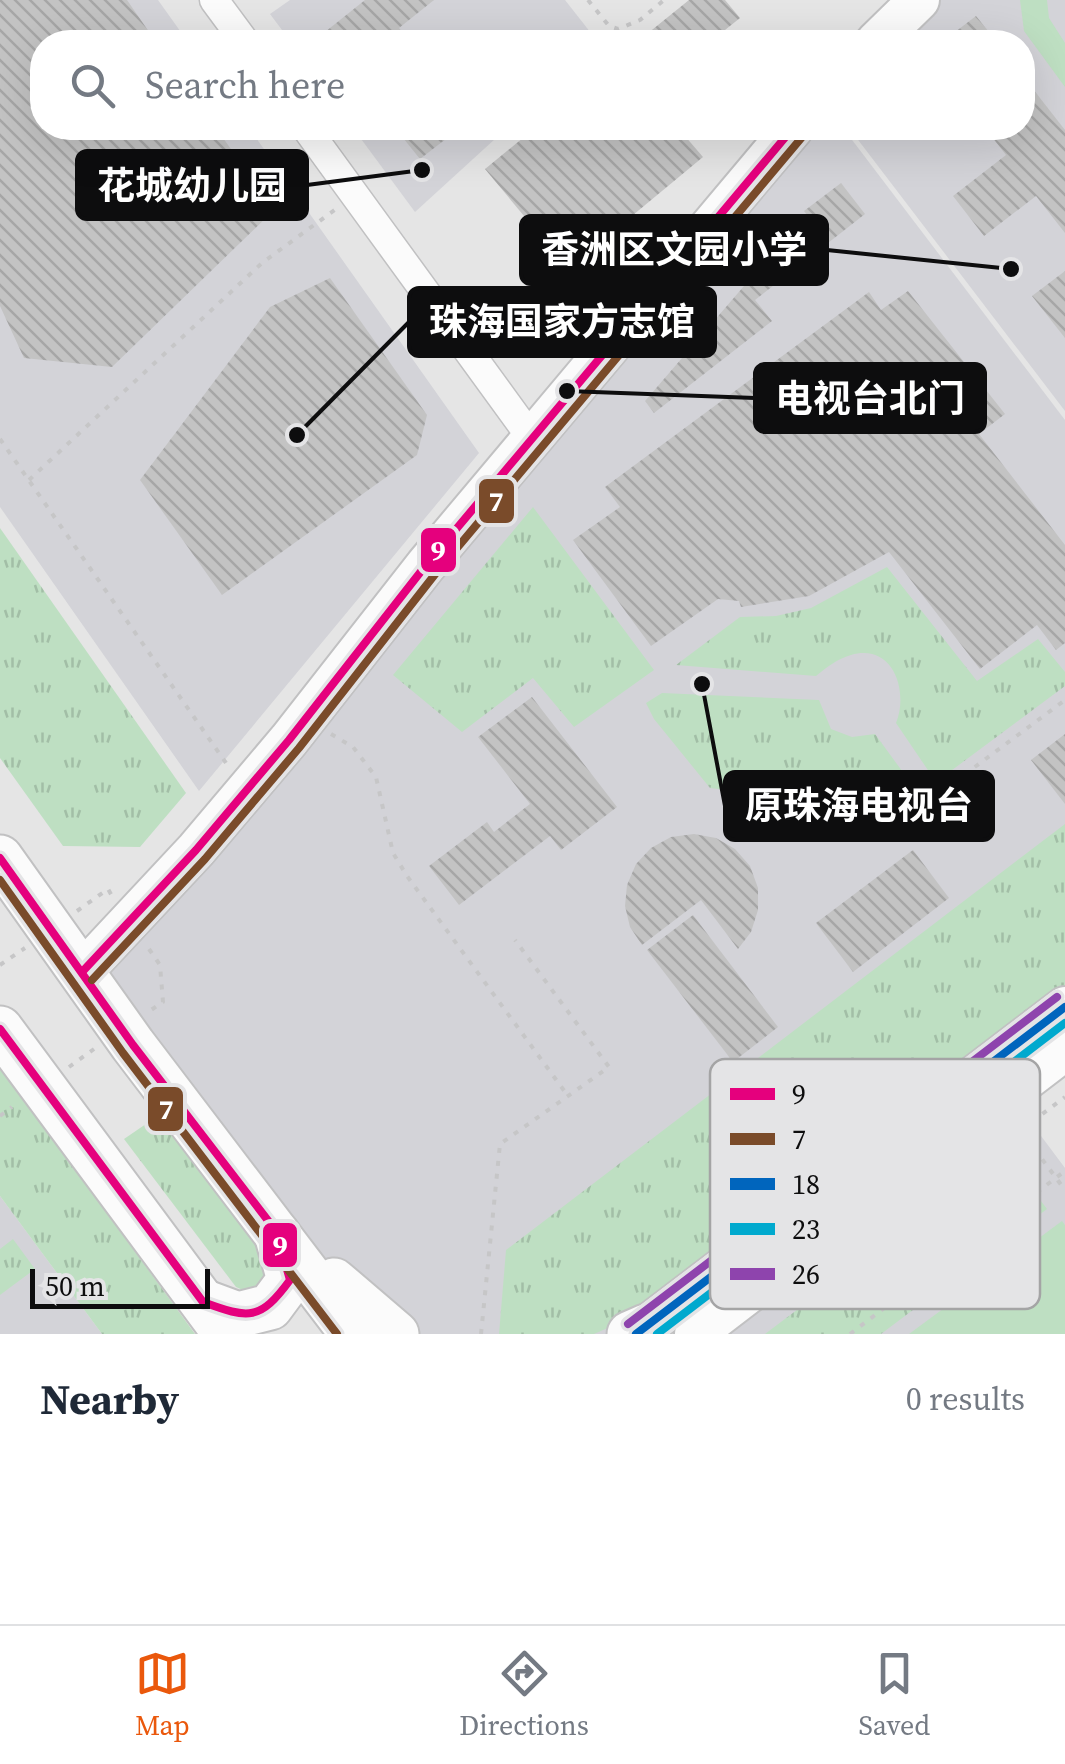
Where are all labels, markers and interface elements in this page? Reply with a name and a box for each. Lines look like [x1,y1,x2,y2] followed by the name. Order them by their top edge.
[30,30,1035,140] search box
[65,58,120,113] icon: search
[145,59,345,111] text: Search here
[77,151,307,219] callout: 花城幼儿园
[97,160,287,212] text: 花城幼儿园
[521,216,827,284] callout: 香洲区文园小学
[541,224,807,276] text: 香洲区文园小学
[409,288,715,356] callout: 珠海国家方志馆
[429,296,695,348] text: 珠海国家方志馆
[755,364,985,432] callout: 电视台北门
[775,373,965,425] text: 电视台北门
[477,477,516,525] line badge: 7
[488,482,504,520] text: 7
[419,526,458,574] line badge: 9
[430,531,446,569] text: 9
[725,772,993,840] callout: 原珠海电视台
[745,780,973,832] text: 原珠海电视台
[710,1059,1040,1309] legend
[792,1075,806,1113] text: 9
[146,1085,185,1133] line badge: 7
[158,1090,174,1128] text: 7
[792,1120,806,1158] text: 7
[792,1165,820,1203] text: 18
[792,1210,820,1248] text: 23
[261,1221,299,1269] line badge: 9
[272,1226,288,1264] text: 9
[792,1255,820,1293] text: 26
[30,1264,210,1308] scale bar
[45,1267,105,1305] text: 50 m
[40,1370,179,1428] text: Nearby
[906,1377,1025,1421] text: 0 results
[135,1646,190,1744] tab: Map
[459,1646,589,1744] tab: Directions
[858,1646,930,1744] tab: Saved

